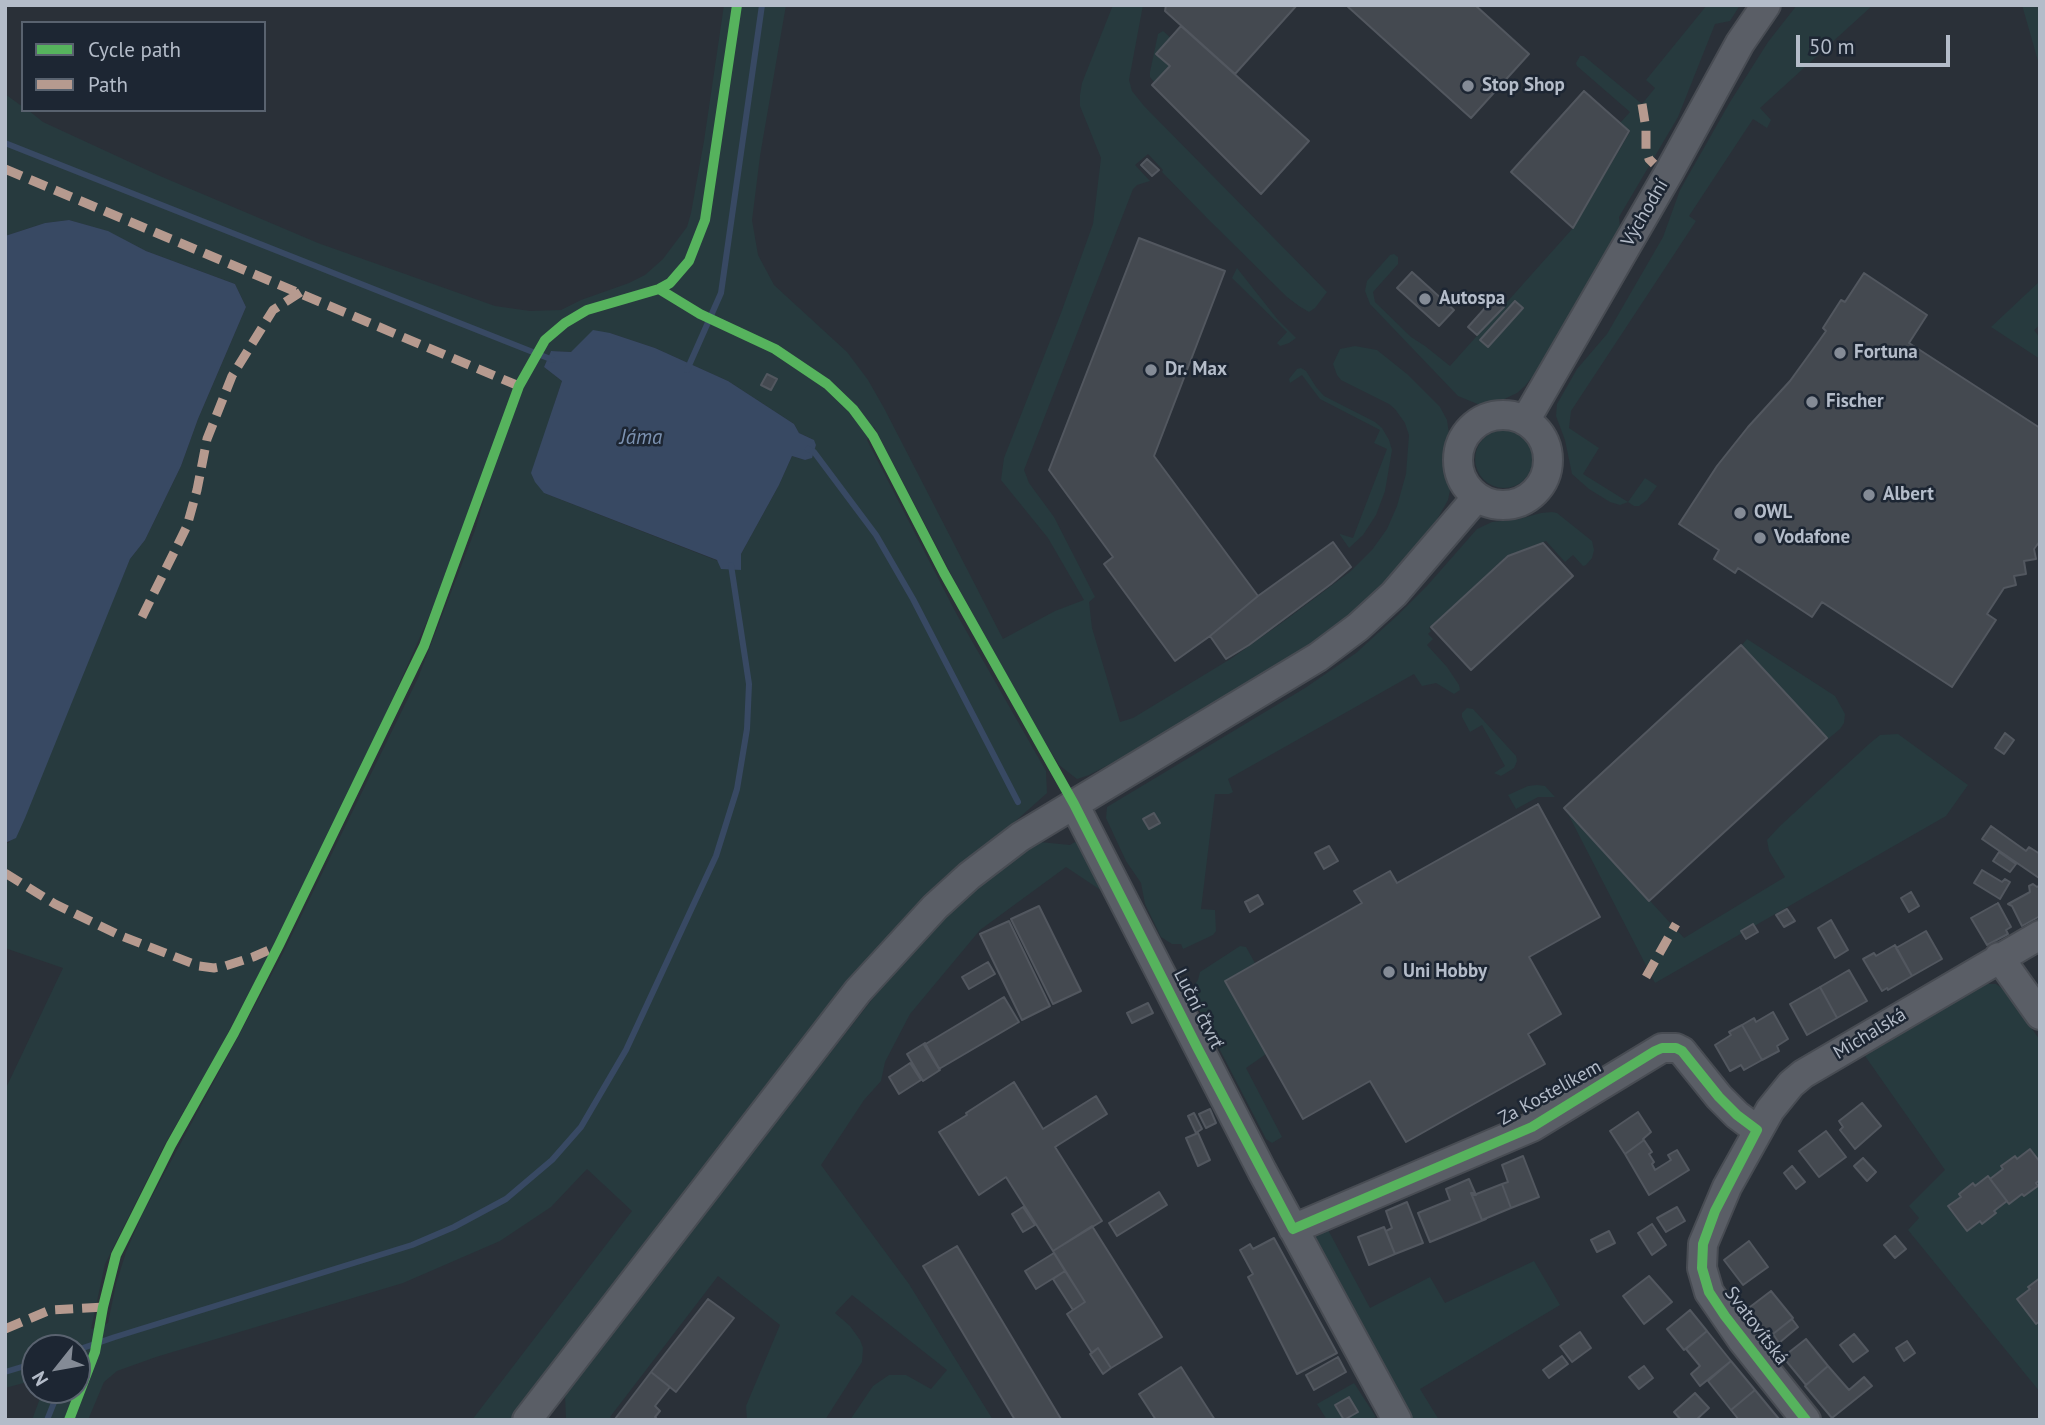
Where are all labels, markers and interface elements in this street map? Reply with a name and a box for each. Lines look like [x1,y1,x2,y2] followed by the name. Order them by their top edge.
[21,21,266,112] legend
[1800,21,1954,65] scale bar
[1809,33,1855,60] text: 50 m
[88,36,181,63] text: Cycle path
[88,71,128,98] text: Path
[1482,75,1565,97] place label: Stop Shop
[1460,78,1476,94] marker: Stop Shop
[1617,175,1673,251] street label: Východní
[1439,288,1505,310] place label: Autospa
[1417,291,1433,307] marker: Autospa
[1854,342,1918,364] place label: Fortuna
[1832,345,1848,361] marker: Fortuna
[1165,359,1227,381] place label: Dr. Max
[1143,362,1159,378] marker: Dr. Max
[1826,391,1884,413] place label: Fischer
[1804,394,1820,410] marker: Fischer
[620,425,662,451] water label: Jáma
[1883,484,1934,506] place label: Albert
[1861,487,1877,503] marker: Albert
[1754,502,1792,524] place label: OWL
[1732,505,1748,521] marker: OWL
[1774,527,1850,549] place label: Vodafone
[1752,530,1768,546] marker: Vodafone
[1403,961,1487,983] place label: Uni Hobby
[1381,964,1397,980] marker: Uni Hobby
[1168,965,1228,1053] street label: Luční čtvrť
[1830,1003,1910,1065] street label: Michalská
[1495,1055,1605,1131] street label: Za Kostelíkem
[1719,1282,1793,1370] street label: Svatovítská
[21,1334,91,1404] north arrow
[26,1367,53,1390] text: N

